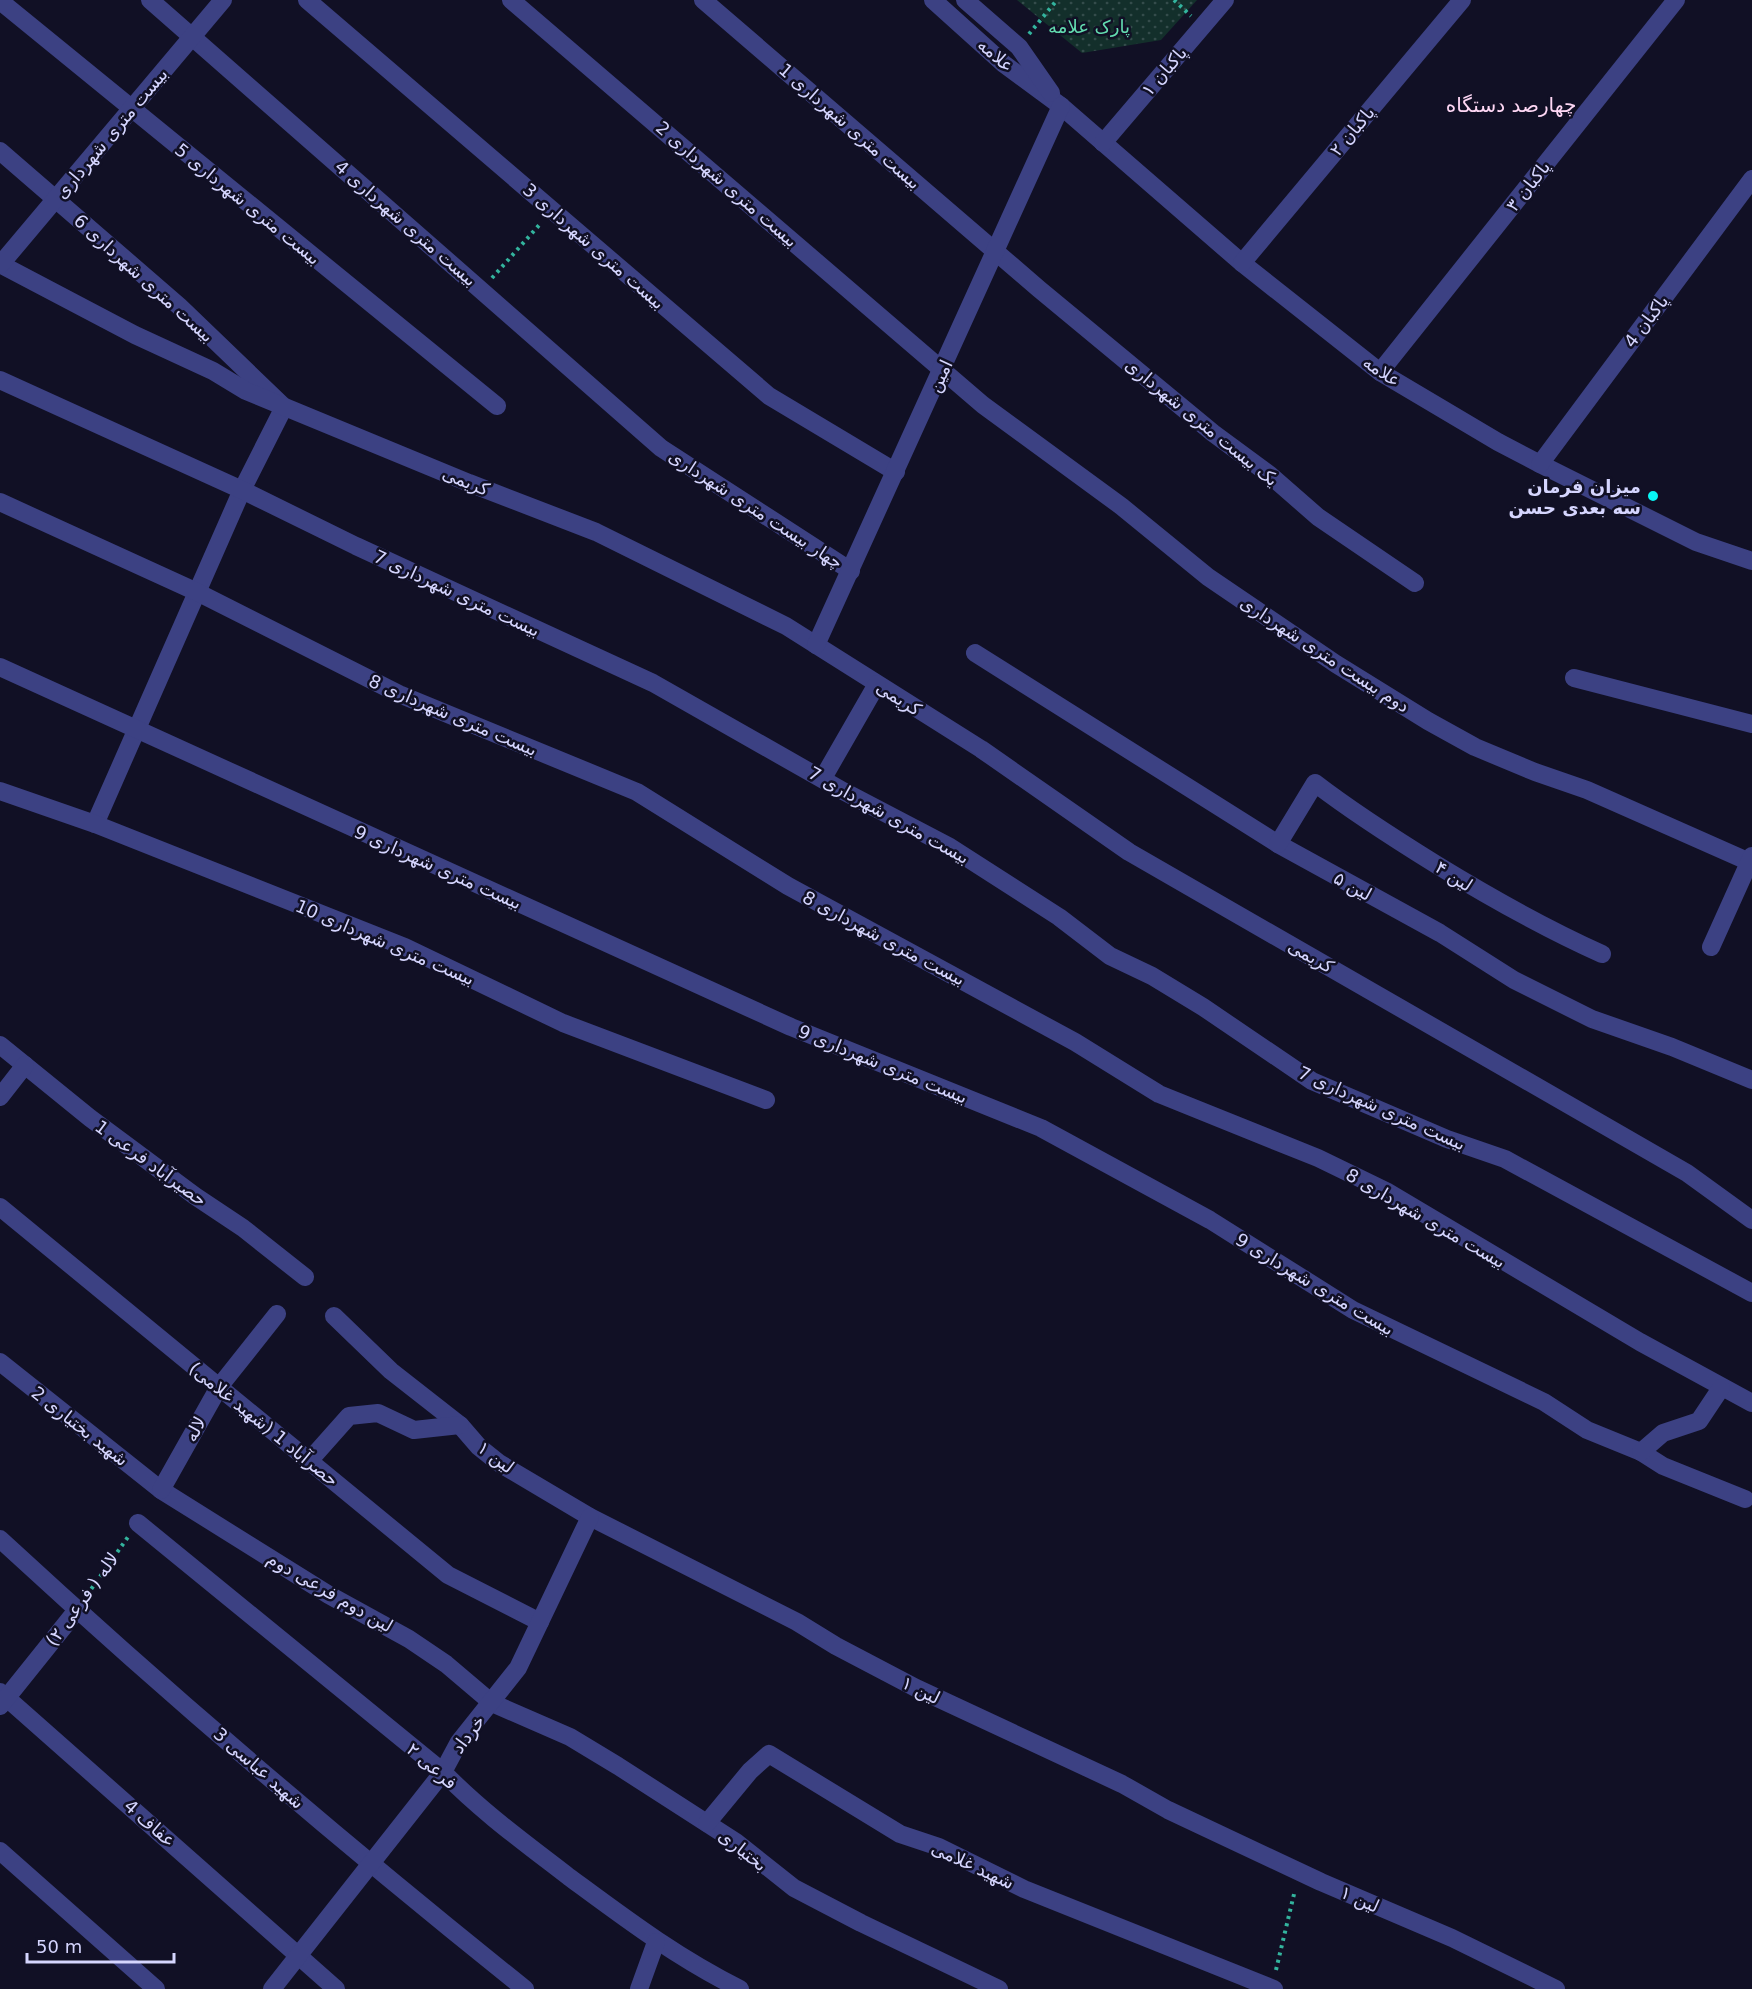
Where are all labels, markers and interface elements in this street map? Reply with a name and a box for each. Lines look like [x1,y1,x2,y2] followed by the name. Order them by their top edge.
[1048,16,1130,38] park label: پارک علامه
[974,34,1018,76] street label: علامه
[1137,42,1192,101] street label: پاکبان ۱
[774,59,925,194] street label: بیست متری شهرداری 1
[50,64,172,203] street label: بیست متری شهرداری
[1446,93,1576,117] district label: چهارصد دستگاه
[1325,102,1380,161] street label: پاکبان ۲
[651,117,802,252] street label: بیست متری شهرداری 2
[170,139,325,270] street label: بیست متری شهرداری 5
[330,156,481,291] street label: بیست متری شهرداری 4
[1502,156,1555,216] street label: پاکبان ۳
[518,179,669,314] street label: بیست متری شهرداری 3
[69,210,218,347] street label: بیست متری شهرداری 6
[1619,291,1673,352] street label: پاکبان 4
[1359,351,1405,391] street label: علامه
[1121,354,1283,491] street label: یک بیست متری شهرداری
[923,356,958,396] street label: امین
[665,445,847,574] street label: چهار بیست متری شهرداری
[439,462,493,501] street label: کریمی
[1509,476,1641,519] place label: میزان فرمان سه بعدی حسن
[1646,489,1660,503] marker: میزان فرمان سه بعدی حسن
[370,545,543,642] street label: بیست متری شهرداری 7
[1236,591,1413,717] street label: دوم بیست متری شهرداری
[365,670,540,761] street label: بیست متری شهرداری 8
[872,676,926,721] street label: کریمی
[804,762,973,869] street label: بیست متری شهرداری 7
[351,821,525,914] street label: بیست متری شهرداری 9
[1431,856,1476,897] street label: لین ۴
[1330,867,1376,906] street label: لین ۵
[799,886,969,991] street label: بیست متری شهرداری 8
[292,895,478,990] street label: بیست متری شهرداری 10
[1284,935,1338,978] street label: کریمی
[795,1020,971,1109] street label: بیست متری شهرداری 9
[1295,1062,1469,1155] street label: بیست متری شهرداری 7
[91,1115,211,1211] street label: حصیرآباد فرعی 1
[1342,1164,1510,1273] street label: بیست متری شهرداری 8
[1232,1228,1398,1340] street label: بیست متری شهرداری 9
[185,1357,343,1491] street label: حصرآباد 1 (شهید غلامی)
[27,1382,133,1471] street label: شهید بختیاری 2
[180,1413,210,1445] street label: لاله
[473,1437,518,1478] street label: لین ۱
[263,1547,397,1637] street label: لین دوم فرعی دوم
[41,1548,124,1650] street label: لاله ( فرعی ۲)
[898,1672,944,1709] street label: لین ۱
[447,1711,490,1758] street label: خرداد
[209,1723,308,1814] street label: شهید عباسی 3
[402,1739,461,1794] street label: ۲ فرعی
[120,1795,180,1851] street label: عفاف 4
[715,1825,771,1875] street label: بختیاری
[928,1837,1018,1894] street label: شهید غلامی
[1337,1881,1383,1918] street label: لین ۱
[27,1926,174,1964] scale bar
[36,1936,82,1957] text: 50 m

